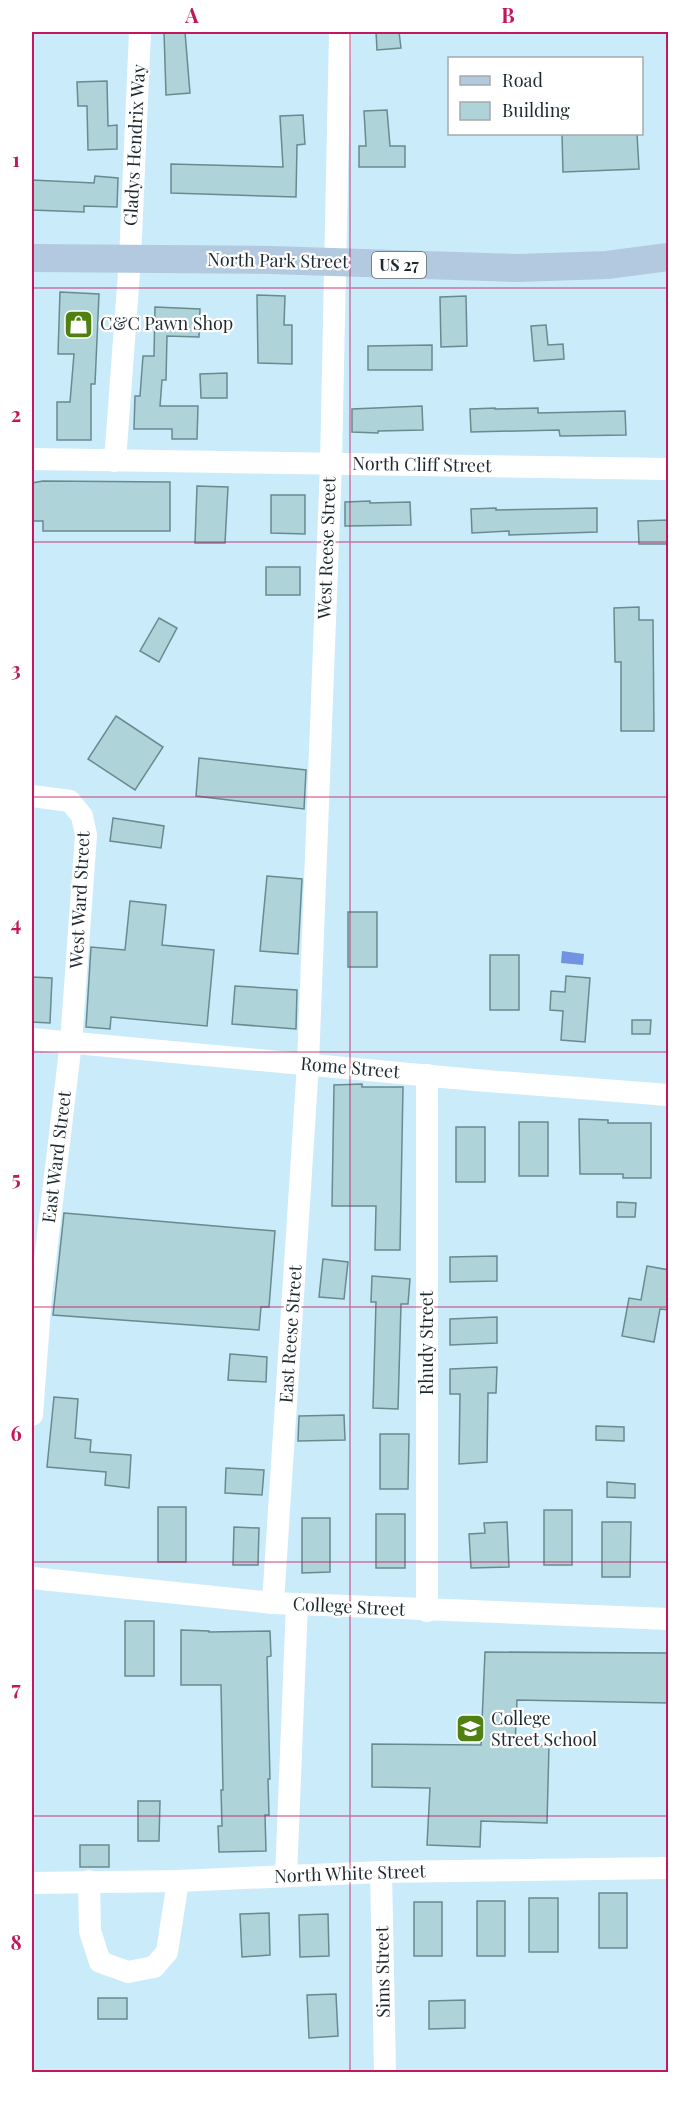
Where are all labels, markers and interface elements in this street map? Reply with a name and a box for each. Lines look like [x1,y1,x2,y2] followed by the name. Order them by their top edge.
[184,1,199,28] text: A
[501,1,515,28] text: B
[448,57,643,135] legend
[118,64,150,226] street label: Gladys Hendrix Way
[502,68,543,92] text: Road
[502,98,570,122] text: Building
[12,145,20,172] text: 1
[207,247,349,273] street label: North Park Street
[372,252,426,278] road number: US 27
[63,308,95,340] shop icon: C&C Pawn Shop
[100,311,233,335] place label: C&C Pawn Shop
[11,400,21,427] text: 2
[352,451,492,477] street label: North Cliff Street
[311,476,341,621] street label: West Reese Street
[11,655,21,682] text: 3
[63,830,95,970] street label: West Ward Street
[11,909,21,936] text: 4
[300,1051,401,1083] street label: Rome Street
[36,1089,76,1224] street label: East Ward Street
[11,1164,21,1191] text: 5
[273,1263,307,1404] street label: East Reese Street
[414,1290,438,1395] street label: Rhudy Street
[10,1419,22,1446] text: 6
[292,1591,406,1621] street label: College Street
[11,1674,21,1701] text: 7
[491,1706,597,1751] place label: College Street School
[454,1713,486,1745] school or university icon: College Street School
[274,1858,427,1888] street label: North White Street
[369,1925,395,2018] street label: Sims Street
[10,1928,22,1955] text: 8

